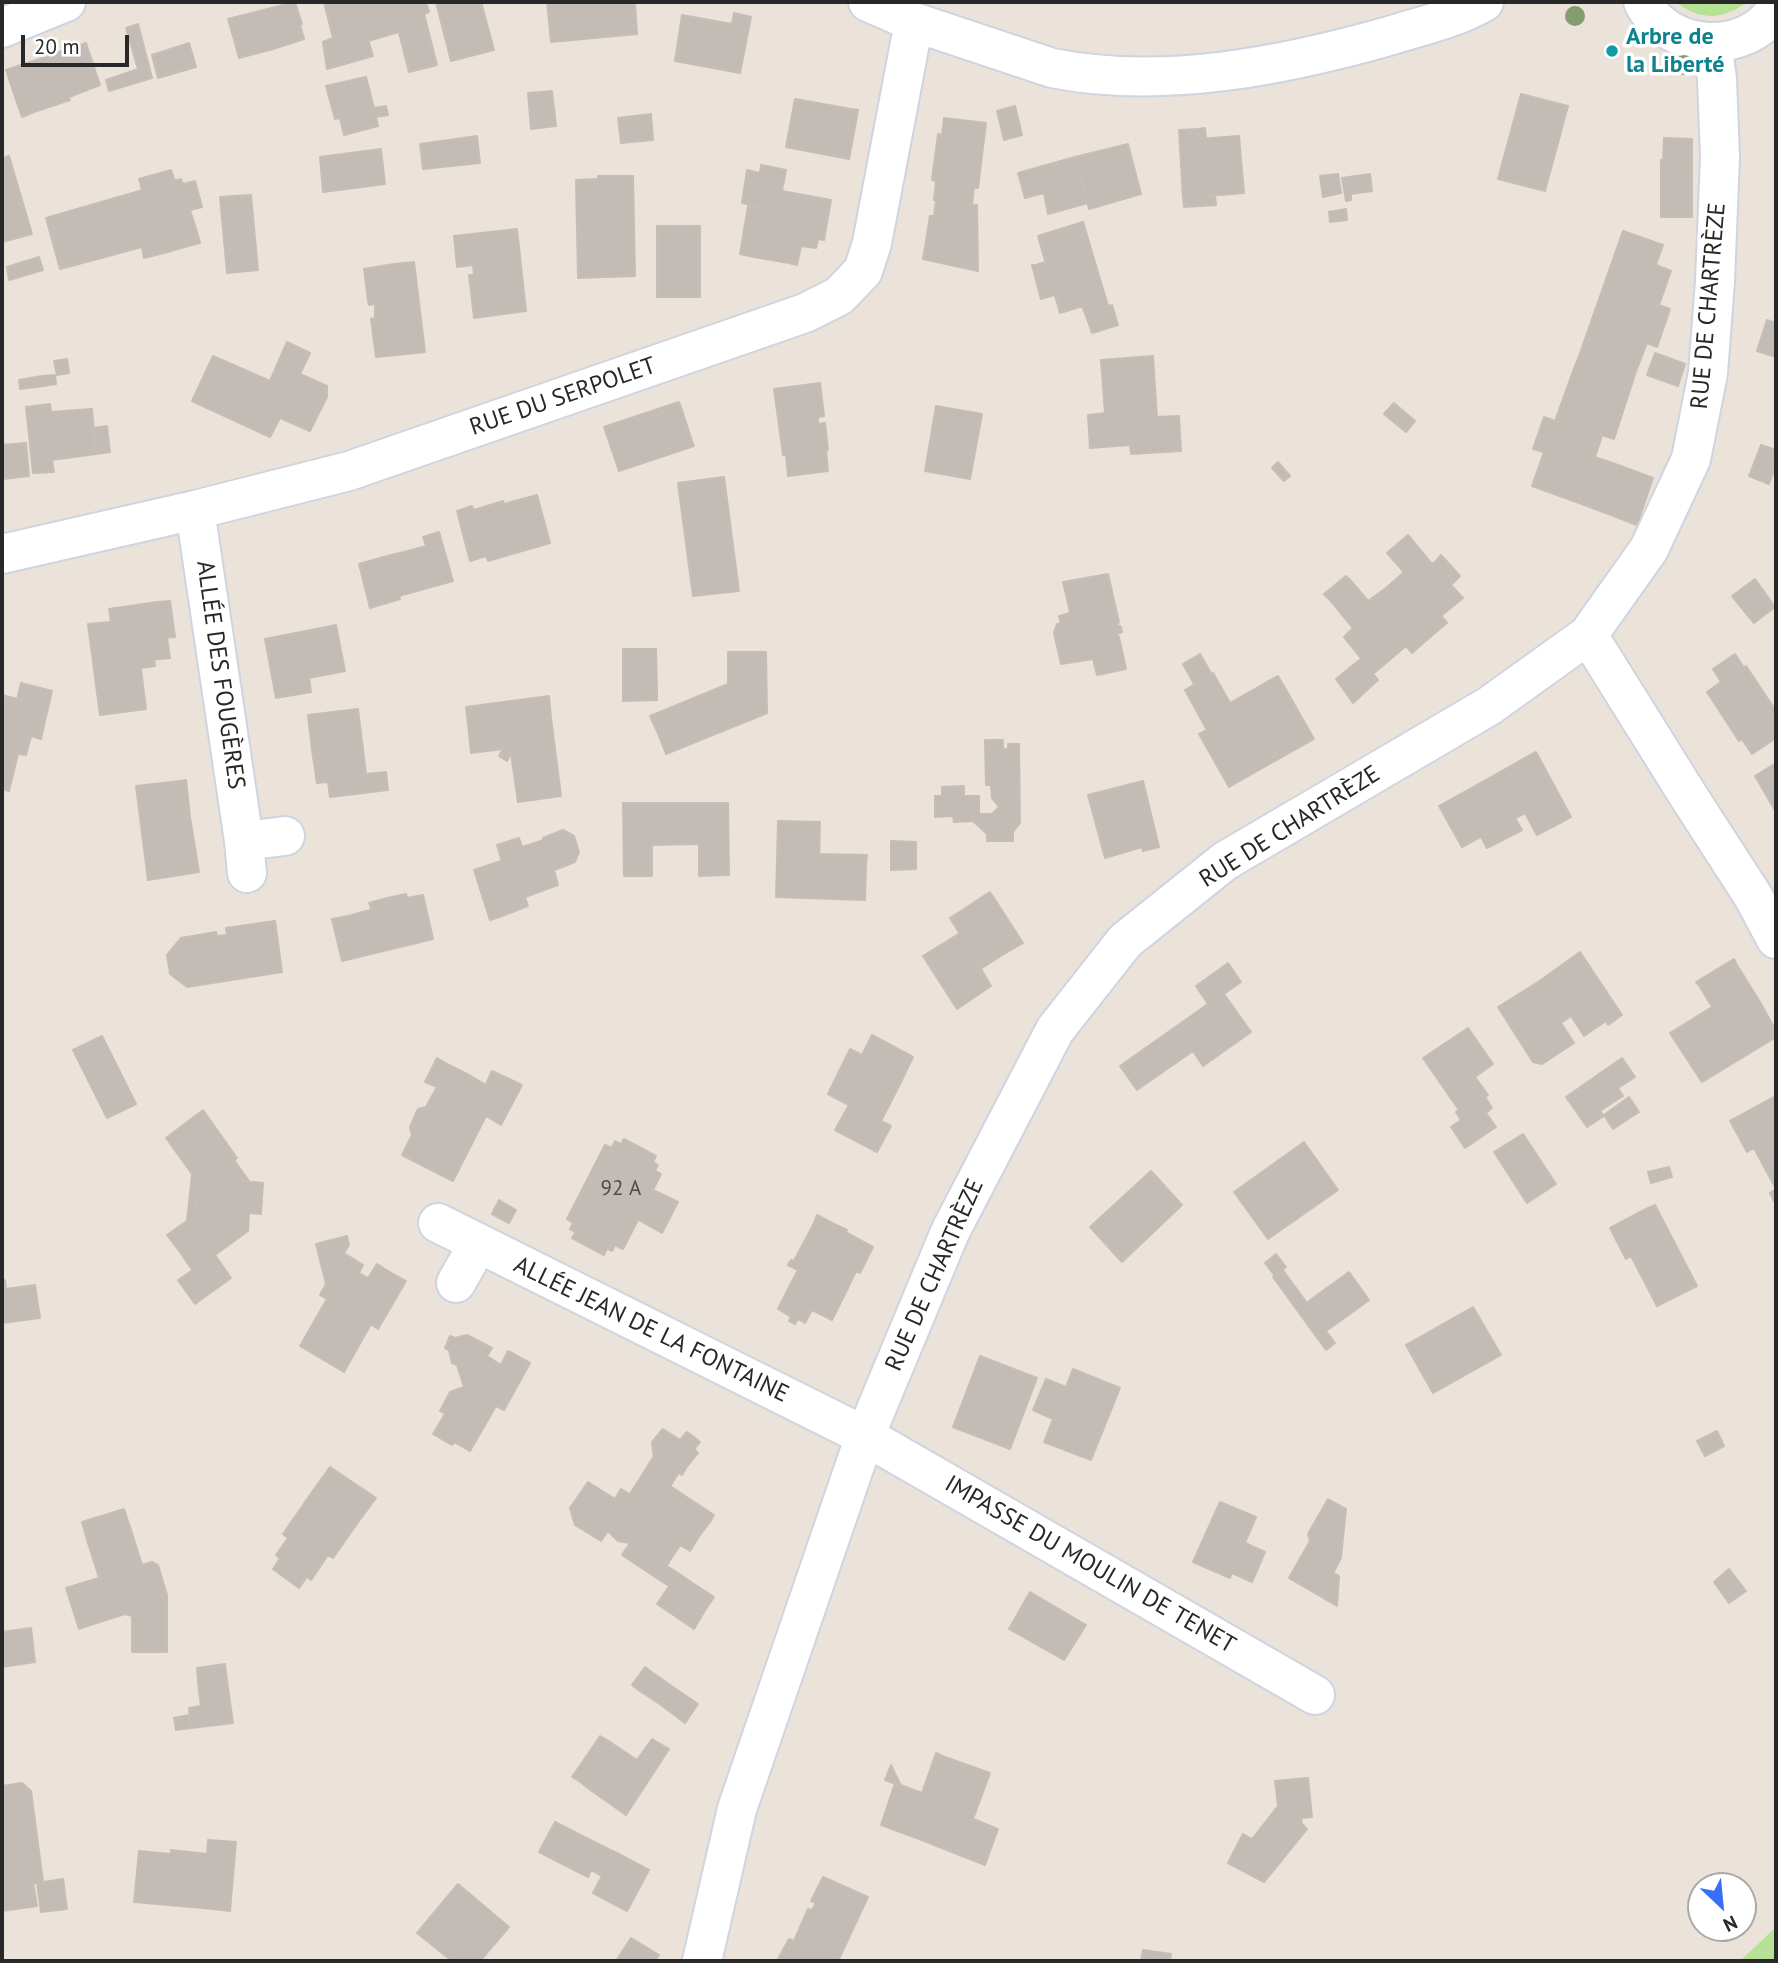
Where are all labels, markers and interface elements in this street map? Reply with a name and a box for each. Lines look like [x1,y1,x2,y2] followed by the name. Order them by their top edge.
[24,21,133,65] scale bar
[1626,23,1724,79] place label: Arbre de la Liberté
[34,33,80,60] text: 20 m
[1604,43,1620,59] marker: Arbre de la Liberté
[1686,202,1732,410] street label: RUE DE CHARTRÈZE
[466,352,660,442] street label: RUE DU SERPOLET
[190,559,250,791] street label: ALLÉE DES FOUGÈRES
[1194,760,1386,894] street label: RUE DE CHARTRÈZE
[880,1174,990,1376] street label: RUE DE CHARTRÈZE
[601,1176,641,1202] house number: 92 A
[509,1251,793,1409] street label: ALLÉE JEAN DE LA FONTAINE
[940,1470,1240,1660] street label: IMPASSE DU MOULIN DE TENET
[1687,1872,1757,1942] north arrow
[1719,1911,1741,1938] text: N

